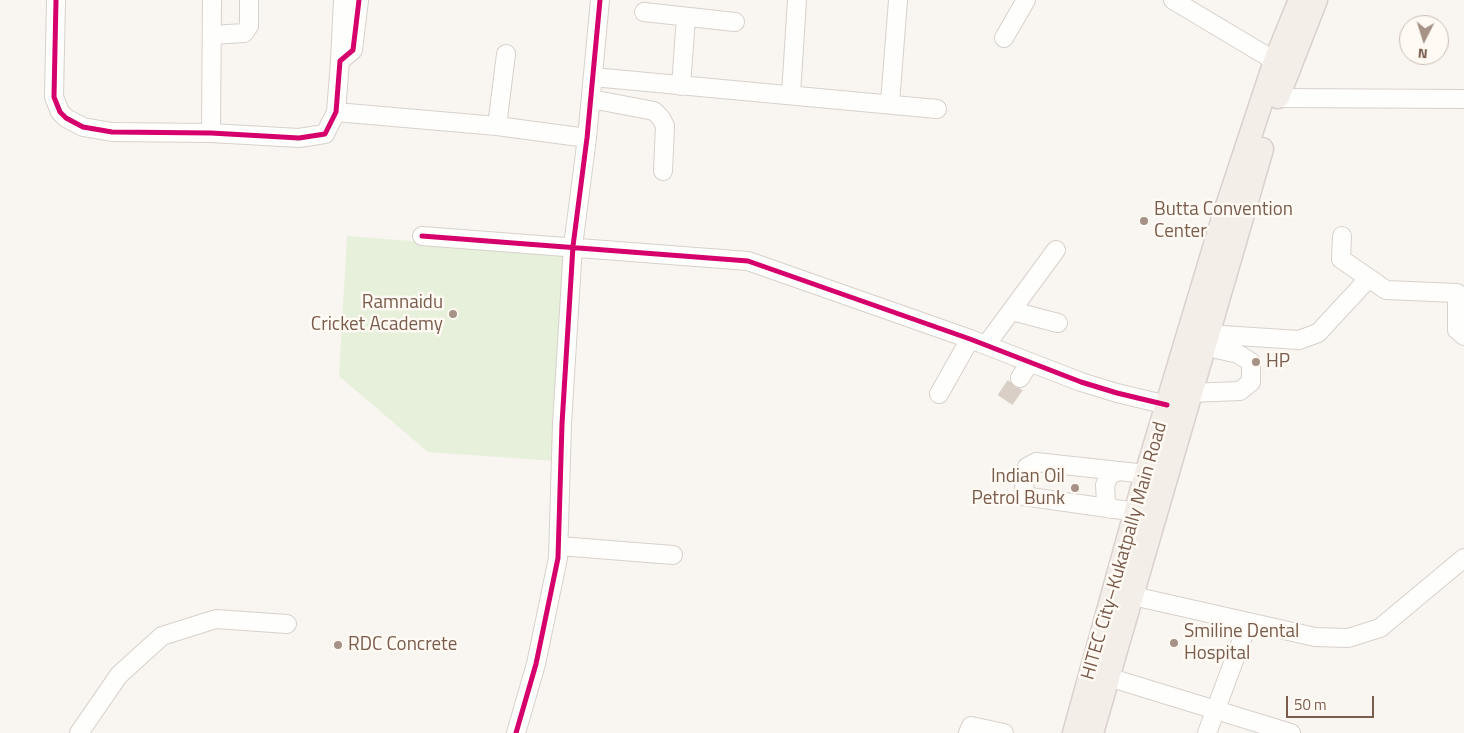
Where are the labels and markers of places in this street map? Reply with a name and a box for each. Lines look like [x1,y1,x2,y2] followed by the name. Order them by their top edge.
[1154,199,1293,243] place label: Butta Convention Center
[1138,215,1150,227] marker: Butta Convention Center
[311,292,443,336] place label: Ramnaidu Cricket Academy
[447,308,459,320] marker: Ramnaidu Cricket Academy
[1266,351,1290,373] place label: HP
[1250,356,1262,368] marker: HP
[972,466,1065,510] place label: Indian Oil Petrol Bunk
[1069,482,1081,494] marker: Indian Oil Petrol Bunk
[1184,621,1299,665] place label: Smiline Dental Hospital
[348,634,457,656] place label: RDC Concrete
[1168,637,1180,649] marker: Smiline Dental Hospital
[332,639,344,651] marker: RDC Concrete

